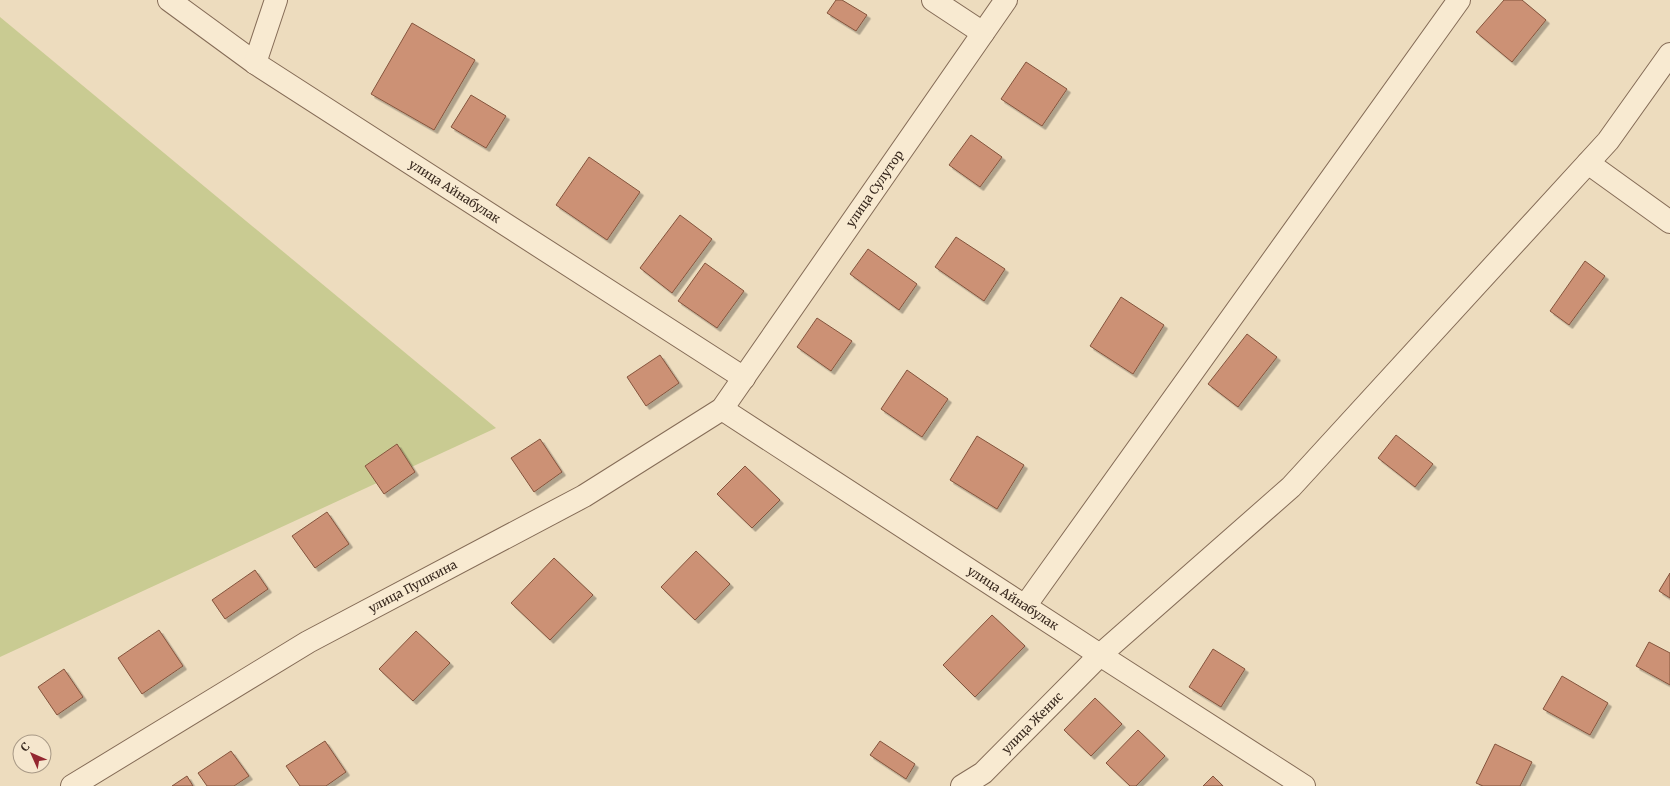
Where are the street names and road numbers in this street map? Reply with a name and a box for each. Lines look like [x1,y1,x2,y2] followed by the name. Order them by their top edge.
[843,147,906,230] street label: улица Сулутор
[406,156,504,226] street label: улица Айнабулак
[366,556,460,616] street label: улица Пушкина
[965,563,1062,633] street label: улица Айнабулак
[998,689,1066,757] street label: улица Женис

